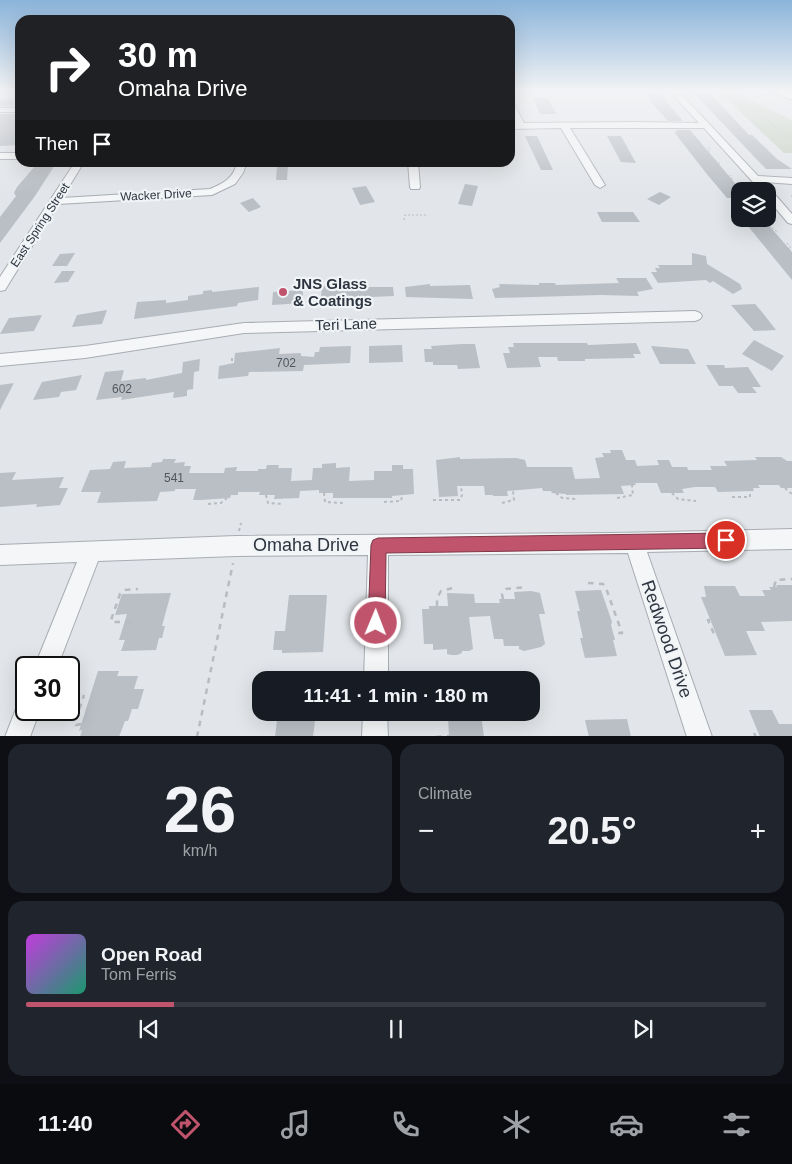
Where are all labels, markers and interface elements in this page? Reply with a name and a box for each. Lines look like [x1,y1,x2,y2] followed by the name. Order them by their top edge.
[35,35,100,100] icon: right
[118,35,198,74] text: 30 m
[118,76,248,101] text: Omaha Drive
[88,130,116,158] icon: arrive
[35,133,78,154] text: Then
[8,180,73,270] street label: East Spring Street
[731,182,776,227] map controls
[731,182,776,227] button: layers
[120,186,192,204] street label: Wacker Drive
[293,275,372,309] place label: JNS Glass & Coatings
[277,286,289,298] marker: JNS Glass & Coatings
[315,314,377,334] street label: Teri Lane
[276,356,296,370] house number: 702
[112,382,132,396] house number: 602
[164,471,184,485] house number: 541
[705,519,747,561] pin
[712,526,740,554] icon: arrive
[253,535,359,555] street label: Omaha Drive
[638,578,696,700] street label: Redwood Drive
[349,596,401,648] position arrow
[15,656,80,721] speed limit sign: 30
[304,685,488,706] text: 11:41 · 1 min · 180 m
[164,773,236,846] text: 26
[418,785,472,802] text: Climate
[547,810,637,852] text: 20.5°
[418,815,434,846] text: −
[750,815,766,846] text: +
[183,842,217,859] text: km/h
[101,944,202,965] text: Open Road
[101,966,177,983] text: Tom Ferris
[135,1015,163,1043] icon: previous
[382,1015,410,1043] icon: pause
[629,1015,657,1043] icon: next
[168,1107,203,1142] icon: directions
[278,1107,313,1142] icon: music
[388,1107,423,1142] icon: phone
[499,1107,534,1142] icon: climate
[609,1107,644,1142] icon: car
[719,1107,754,1142] icon: filters
[38,1111,93,1136] text: 11:40

